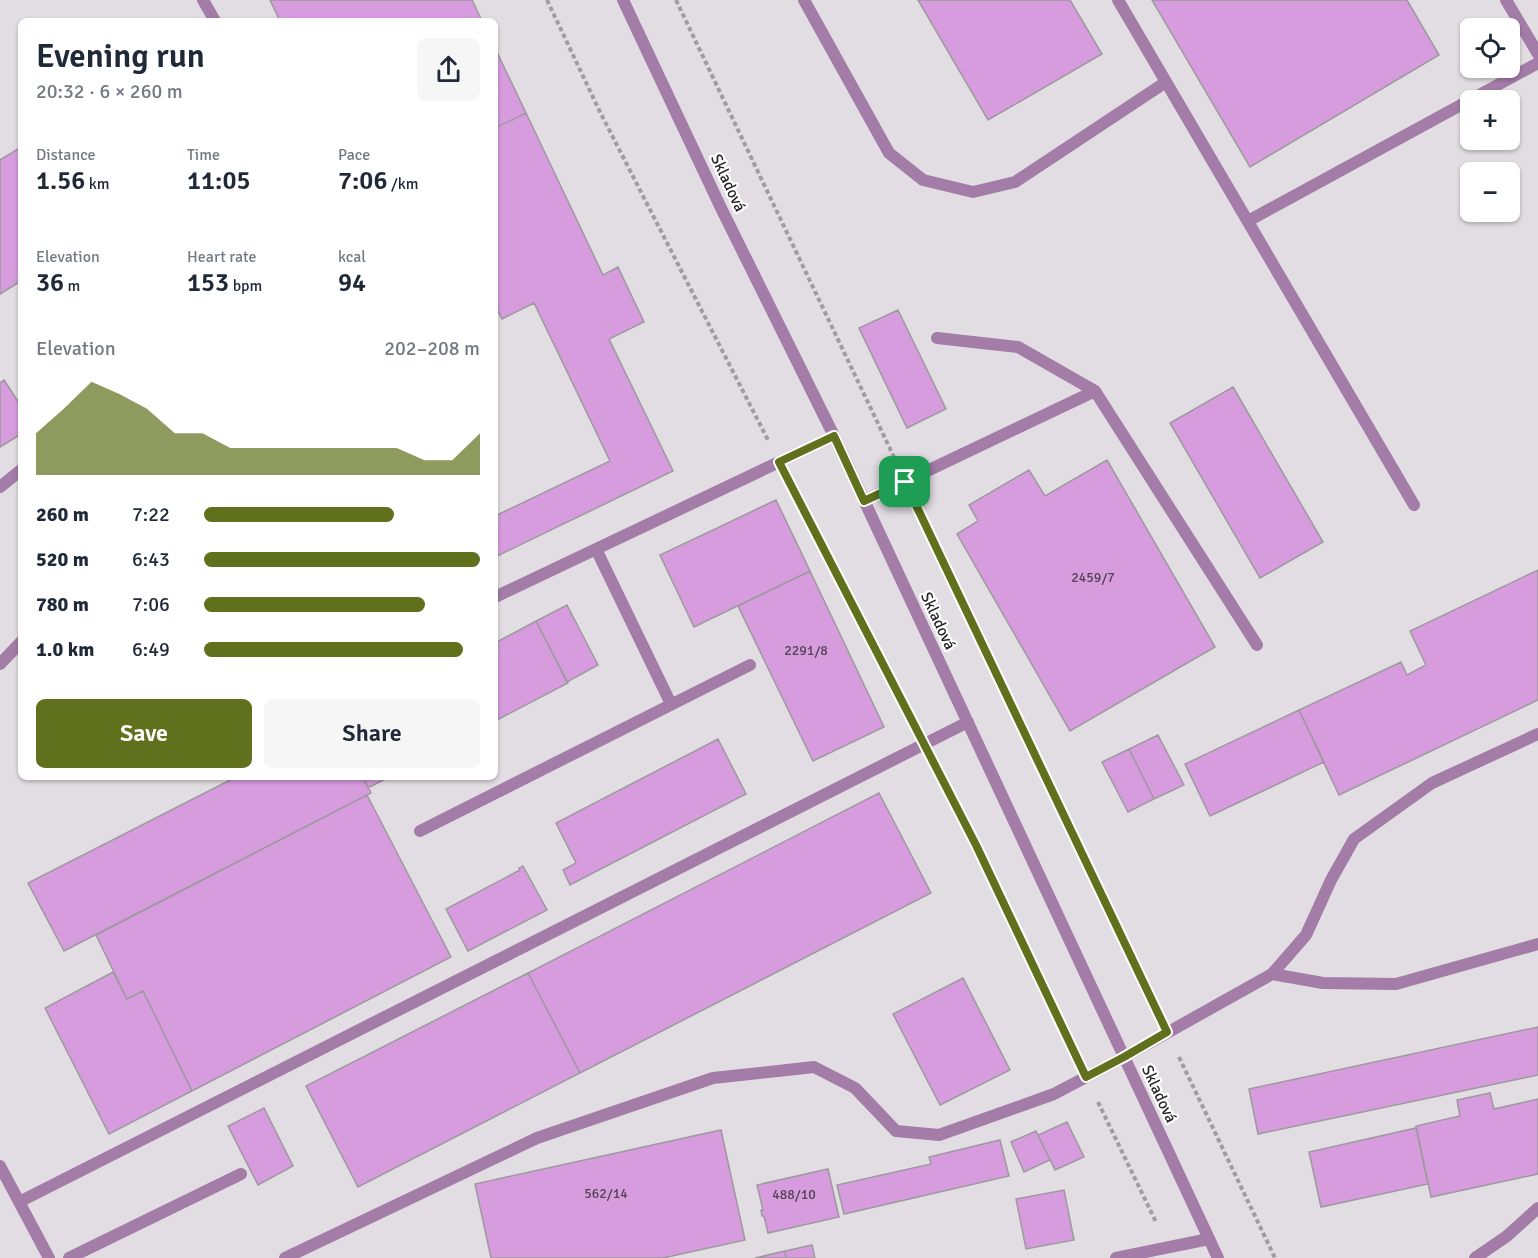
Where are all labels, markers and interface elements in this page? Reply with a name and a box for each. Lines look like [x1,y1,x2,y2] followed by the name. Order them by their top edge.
[1460,18,1520,222] map controls
[1460,18,1520,78] button: locate
[36,36,205,77] text: Evening run
[417,38,480,101] button: share
[36,79,183,104] text: 20:32 · 6 × 260 m
[1460,90,1520,150] button: +
[36,145,96,165] text: Distance
[187,145,220,165] text: Time
[338,145,370,165] text: Pace
[706,151,750,215] street label: Skladová
[1460,162,1520,222] button: −
[36,165,85,197] text: 1.56
[187,165,251,197] text: 11:05
[338,165,387,197] text: 7:06
[85,174,110,194] text: km
[387,174,419,194] text: /km
[36,247,100,267] text: Elevation
[187,247,256,267] text: Heart rate
[338,247,366,267] text: kcal
[36,267,64,299] text: 36
[187,267,229,299] text: 153
[338,267,366,299] text: 94
[64,276,80,296] text: m
[229,276,262,296] text: bpm
[36,336,116,361] text: Elevation
[384,336,480,361] text: 202–208 m
[879,456,930,507] pin
[888,465,921,498] icon: arrive
[36,502,89,527] text: 260 m
[132,502,170,527] text: 7:22
[36,547,89,572] text: 520 m
[132,547,170,572] text: 6:43
[1071,569,1115,586] house number: 2459/7
[916,589,960,653] street label: Skladová
[36,592,89,617] text: 780 m
[132,592,170,617] text: 7:06
[36,637,94,662] text: 1.0 km
[132,637,170,662] text: 6:49
[784,642,828,659] house number: 2291/8
[36,699,252,768] button: Save
[264,699,480,768] button: Share
[1137,1062,1181,1126] street label: Skladová
[584,1185,628,1202] house number: 562/14
[772,1186,816,1203] house number: 488/10

